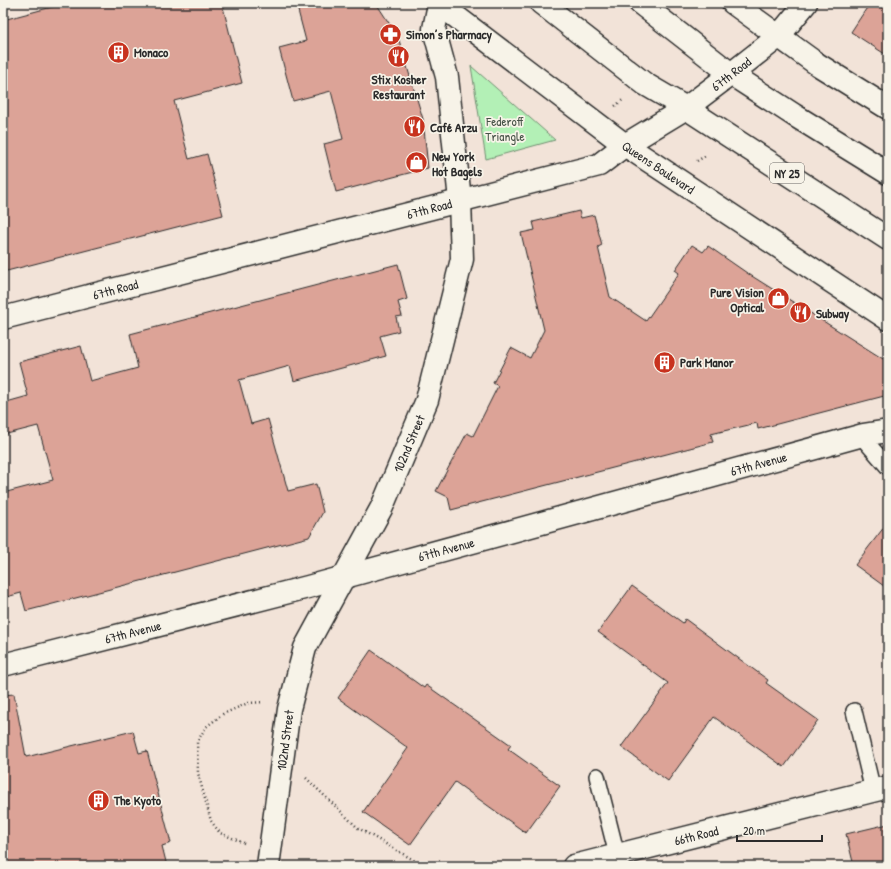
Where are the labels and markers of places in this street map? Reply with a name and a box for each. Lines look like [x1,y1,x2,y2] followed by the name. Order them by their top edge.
[377,21,403,47] pharmacy icon: Simon’s Pharmacy
[406,25,492,44] place label: Simon’s Pharmacy
[106,39,132,65] building icon: Monaco
[134,43,169,61] place label: Monaco
[386,44,412,70] restaurant icon: Stix Kosher Restaurant
[372,70,427,103] place label: Stix Kosher Restaurant
[401,114,427,140] restaurant icon: Café Arzu
[430,118,478,136] place label: Café Arzu
[432,147,482,181] place label: New York Hot Bagels
[404,150,430,176] shop icon: New York Hot Bagels
[710,283,765,317] place label: Pure Vision Optical
[766,286,792,312] shop icon: Pure Vision Optical
[787,300,813,326] restaurant icon: Subway
[816,304,850,323] place label: Subway
[651,349,677,375] building icon: Park Manor
[680,353,735,371] place label: Park Manor
[86,787,112,813] building icon: The Kyoto
[113,791,162,810] place label: The Kyoto

